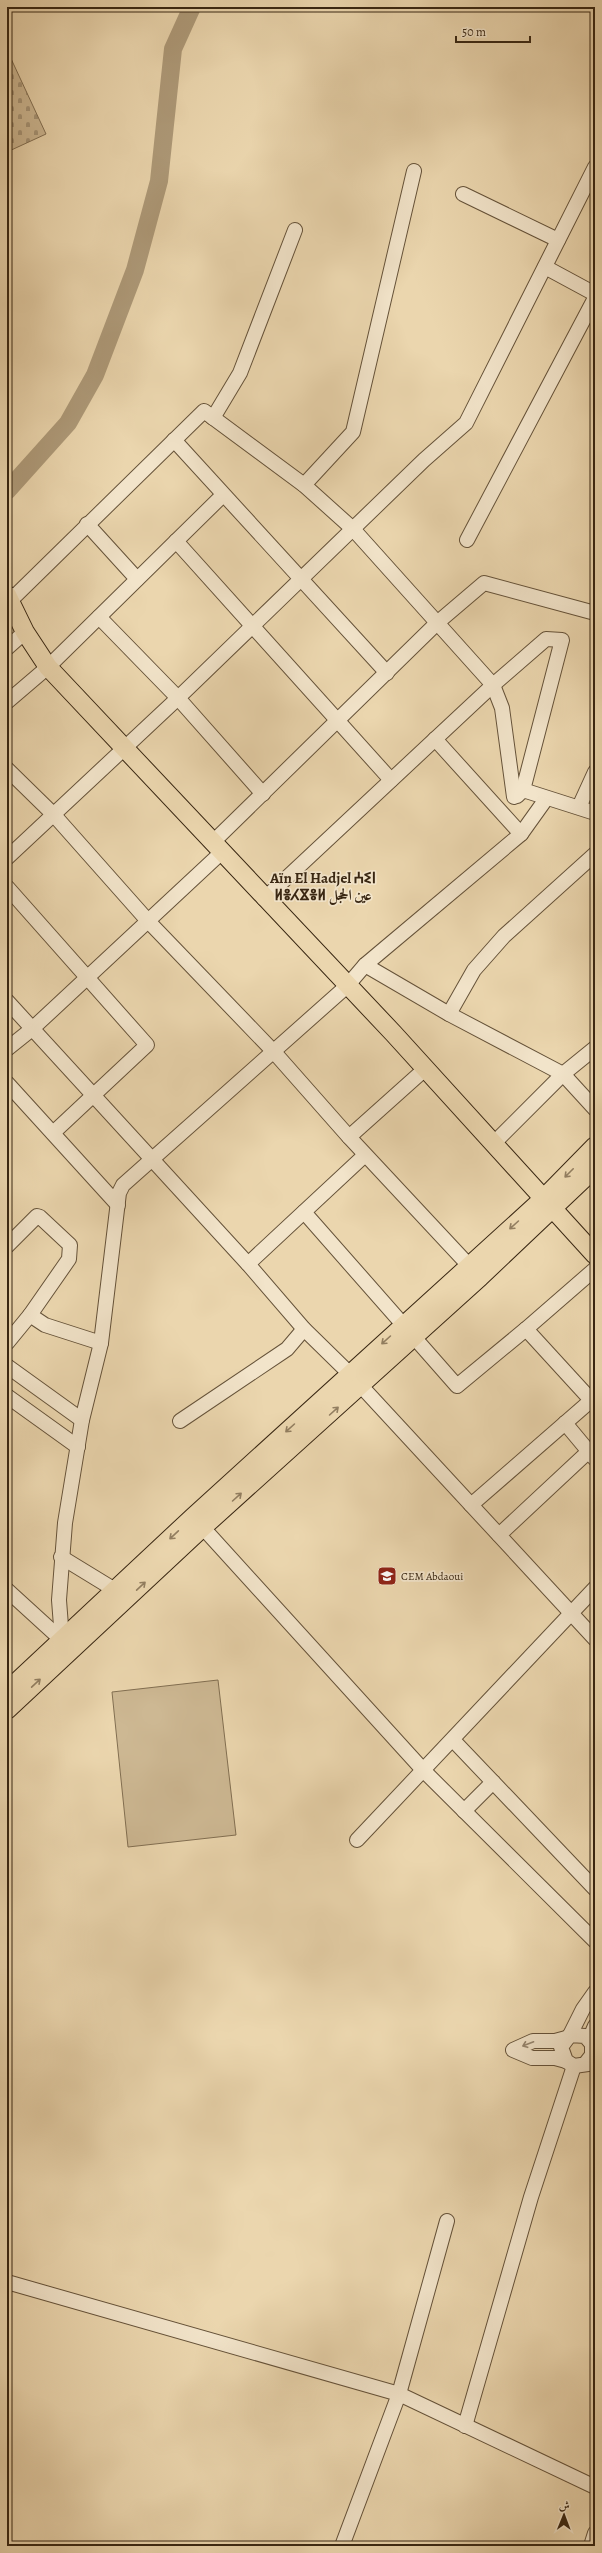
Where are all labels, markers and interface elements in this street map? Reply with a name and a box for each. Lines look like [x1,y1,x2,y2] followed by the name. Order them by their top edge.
[456,18,530,44] scale bar
[462,24,486,40] text: 50 m
[269,868,376,906] district label: Aïn El Hadjel ⵄⵉⵏ ⵍⴻⵃⴵⴻⵍ عين الحجل
[564,1168,574,1178] one-way arrow
[509,1220,519,1230] one-way arrow
[382,1335,392,1344] one-way arrow
[328,1406,339,1415] one-way arrow
[285,1423,296,1432] one-way arrow
[232,1493,242,1502] one-way arrow
[169,1530,179,1539] one-way arrow
[376,1565,398,1587] school or university icon: CEM Abdaoui
[401,1569,463,1584] place label: CEM Abdaoui
[136,1581,146,1590] one-way arrow
[30,1679,40,1688] one-way arrow
[522,2040,534,2048] one-way arrow
[544,2495,584,2535] north arrow
[559,2498,570,2513] text: ش

